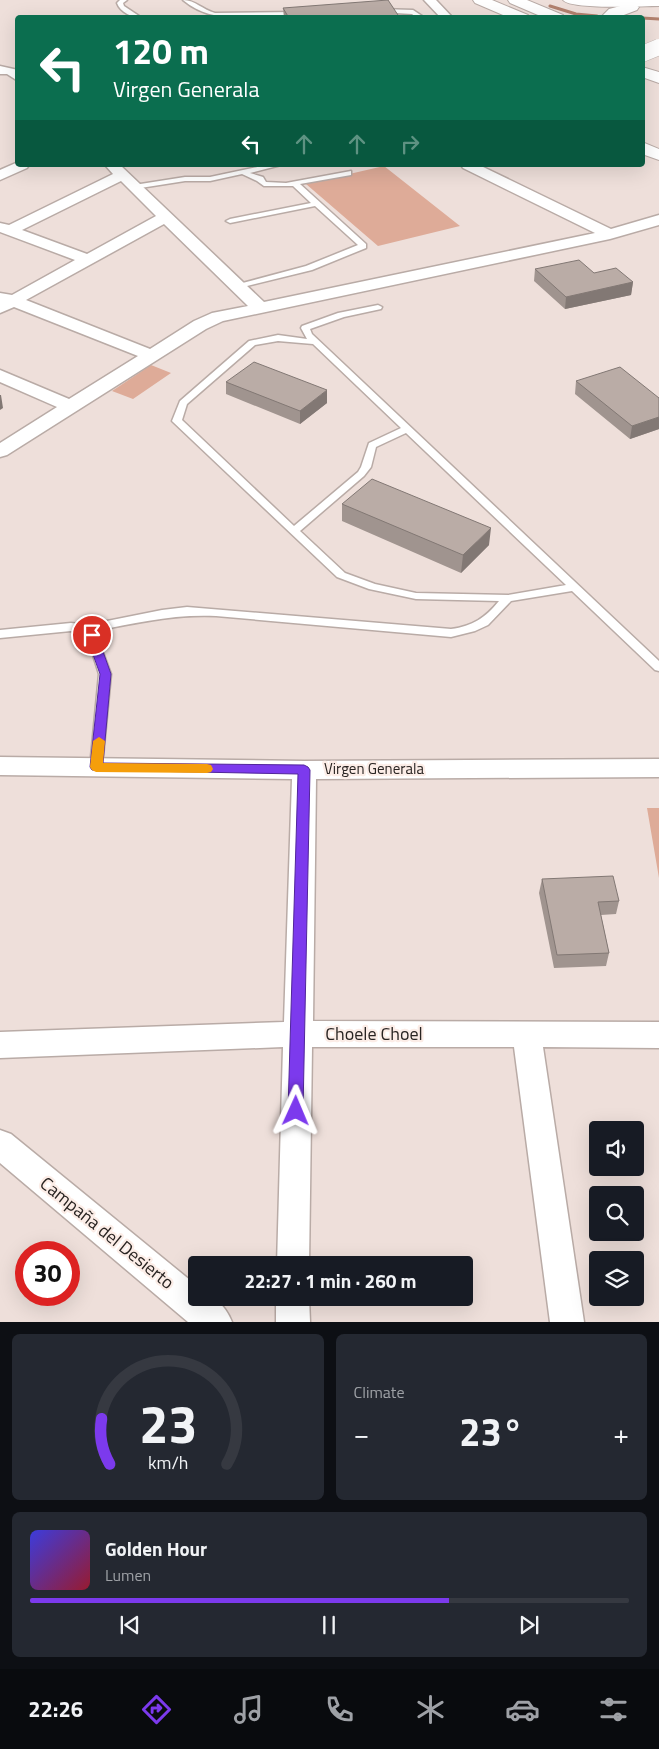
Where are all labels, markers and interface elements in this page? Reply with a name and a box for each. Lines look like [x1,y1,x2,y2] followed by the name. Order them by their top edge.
[113,24,209,78] text: 120 m
[30,35,95,100] icon: left
[113,72,259,106] text: Virgen Generala
[237,130,265,158] icon: left
[290,130,318,158] icon: ahead
[343,130,371,158] icon: ahead
[396,130,424,158] icon: right
[71,614,113,656] pin
[78,621,106,649] icon: arrive
[324,757,424,780] street label: Virgen Generala
[325,1020,423,1047] street label: Choele Choel
[269,1084,321,1136] position arrow
[589,1121,644,1306] map controls
[589,1121,644,1176] button: sound
[34,1170,180,1295] street label: Campaña del Desierto
[589,1186,644,1241] button: search
[15,1241,80,1306] speed limit sign: 30
[589,1251,644,1306] button: layers
[244,1266,417,1295] text: 22:27 · 1 min · 260 m
[354,1380,405,1404] text: Climate
[139,1384,197,1463] text: 23
[459,1403,523,1461] text: 23°
[354,1412,369,1455] text: −
[613,1412,629,1455] text: +
[148,1449,188,1476] text: km/h
[105,1534,207,1563] text: Golden Hour
[105,1563,151,1587] text: Lumen
[116,1611,144,1639] icon: previous
[315,1611,343,1639] icon: pause
[515,1611,543,1639] icon: next
[28,1692,83,1726] text: 22:26
[139,1692,174,1727] icon: directions
[231,1692,266,1727] icon: music
[322,1692,357,1727] icon: phone
[413,1692,448,1727] icon: climate
[505,1692,540,1727] icon: car
[596,1692,631,1727] icon: filters

